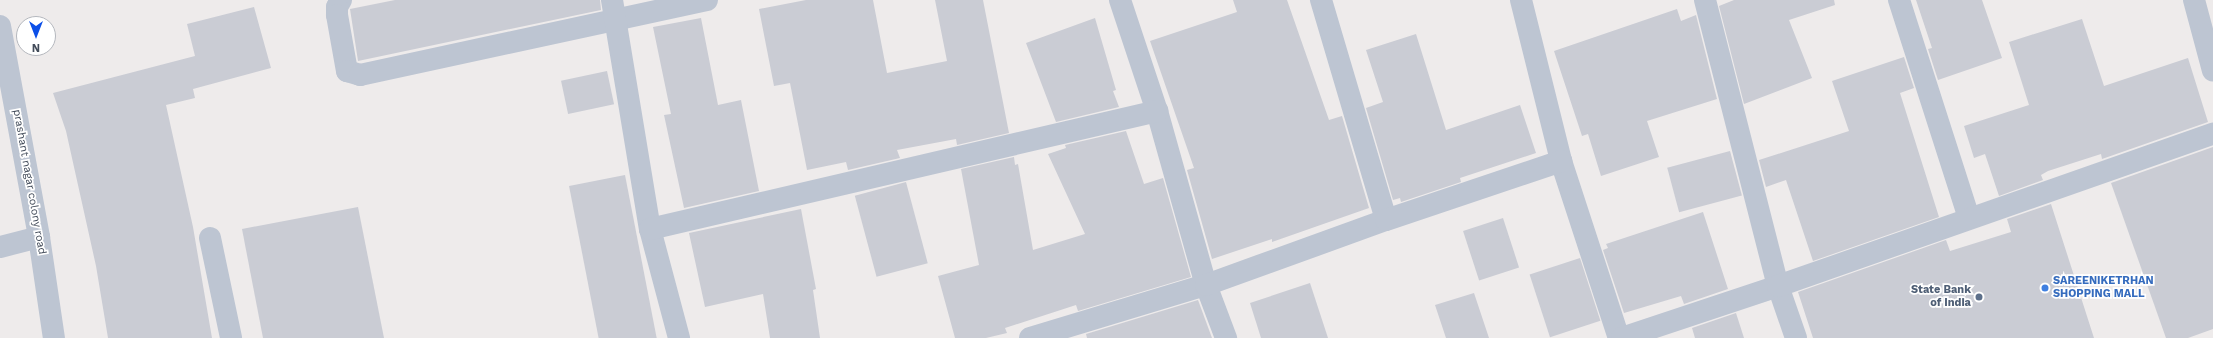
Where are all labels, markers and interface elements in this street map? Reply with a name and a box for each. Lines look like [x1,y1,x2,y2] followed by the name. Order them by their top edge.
[16,16,56,56] north arrow
[32,41,40,54] text: N
[10,108,48,256] street label: prashant nagar colony road
[2053,275,2154,301] place label: SAREENIKETRHAN SHOPPING MALL
[2040,283,2050,293] marker: SAREENIKETRHAN SHOPPING MALL
[1911,284,1971,310] place label: State Bank of India
[1974,292,1984,302] marker: State Bank of India

